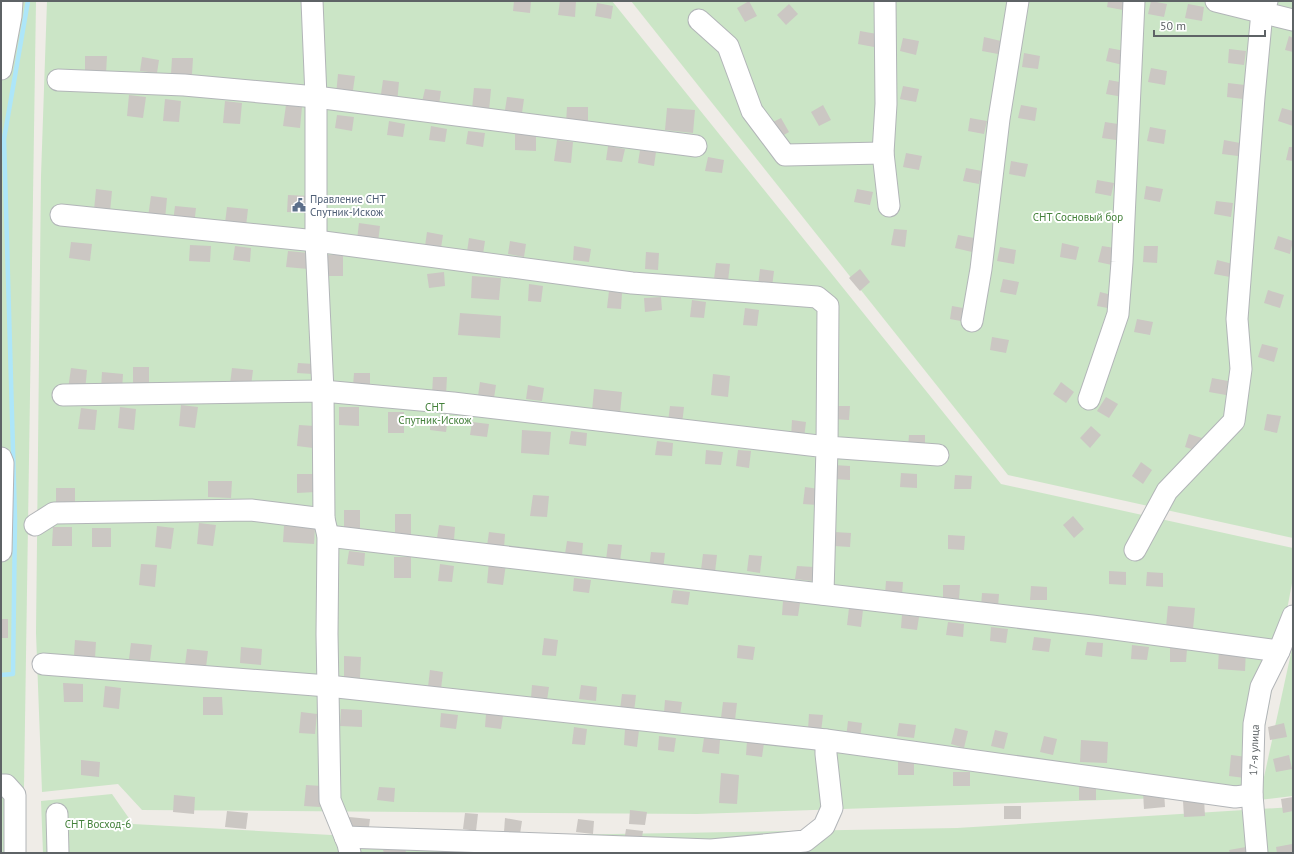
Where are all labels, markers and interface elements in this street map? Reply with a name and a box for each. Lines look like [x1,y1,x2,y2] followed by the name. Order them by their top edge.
[1154,12,1265,38] scale bar
[1160,18,1186,33] text: 50 m
[310,192,386,219] place label: Правление СНТ Спутник-Искож
[291,197,307,213] public building icon: Правление СНТ Спутник-Искож
[1033,210,1123,224] park label: СНТ Сосновый бор
[398,400,472,427] park label: СНТ Спутник-Искож
[1246,724,1262,776] street label: 17-я улица
[65,817,131,831] park label: СНТ Восход-6

